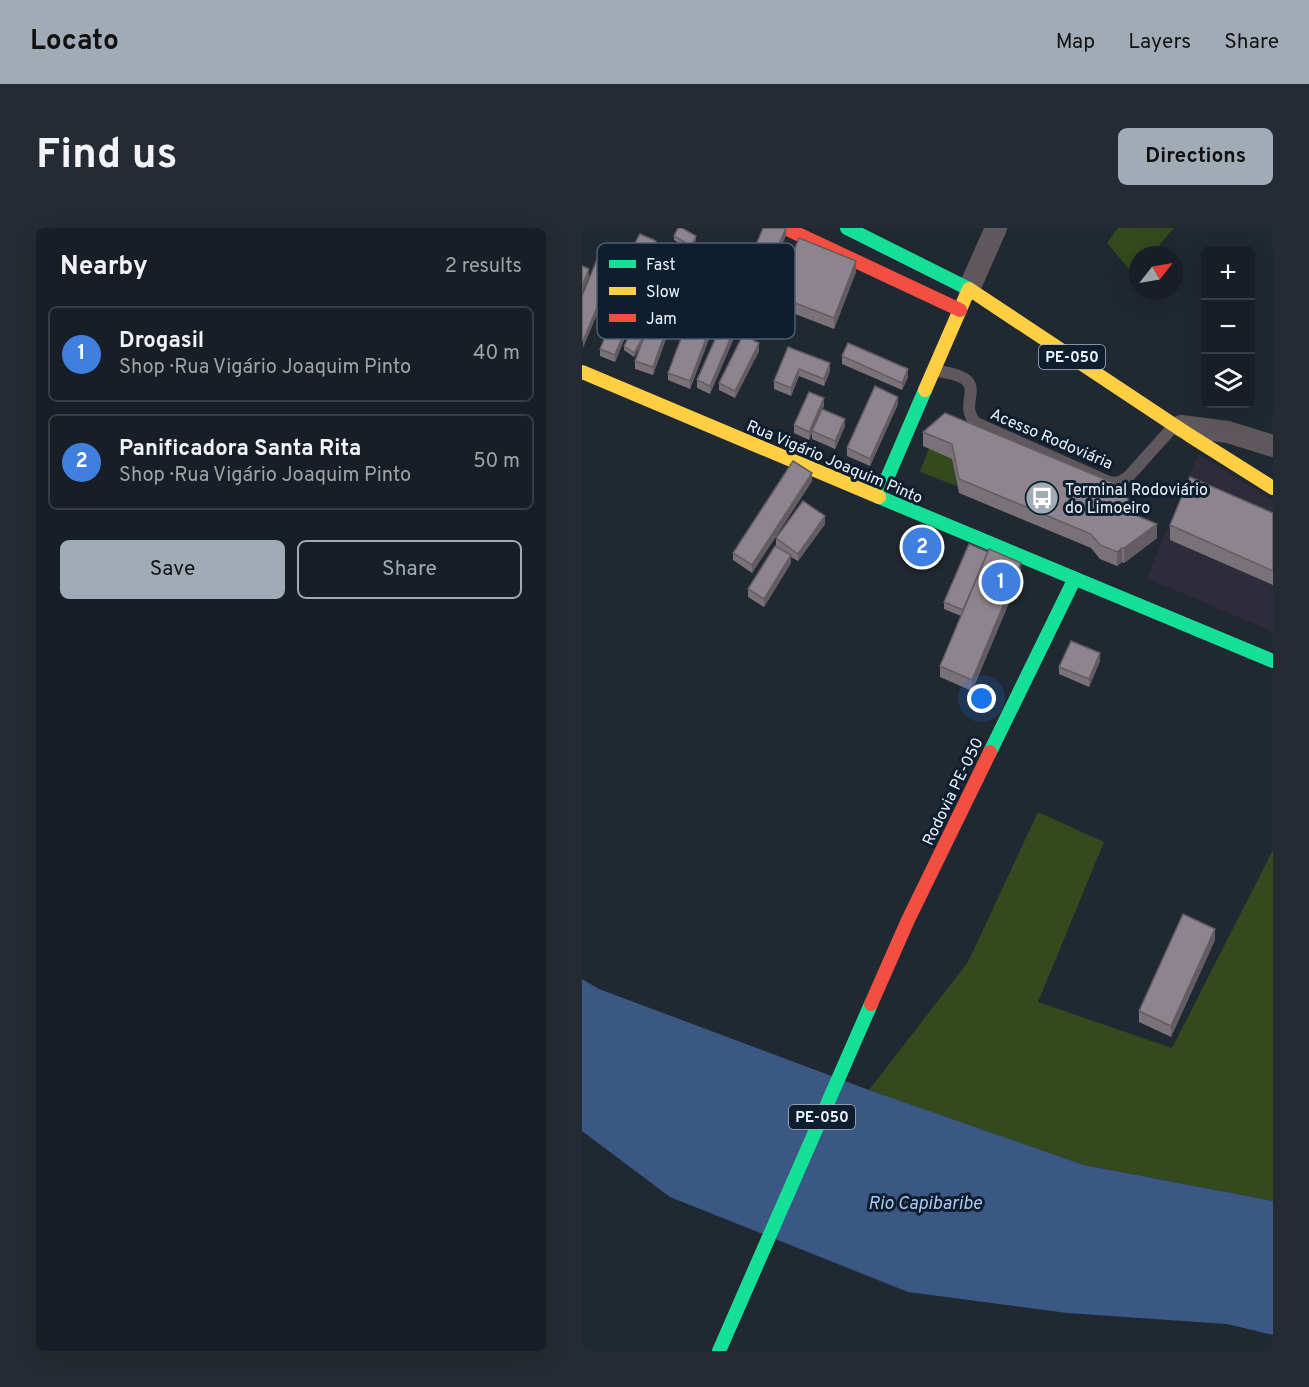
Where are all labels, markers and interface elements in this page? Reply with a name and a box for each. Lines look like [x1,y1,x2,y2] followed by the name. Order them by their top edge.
[30,24,119,60] text: Locato
[1056,29,1095,56] text: Map
[1128,29,1191,56] text: Layers
[1224,29,1279,56] text: Share
[1118,128,1273,185] button: Directions
[36,130,177,183] text: Find us
[597,243,795,339] legend
[1129,246,1183,300] north arrow
[1201,246,1255,408] map controls
[1201,246,1255,300] button: +
[60,251,148,284] text: Nearby
[445,254,522,280] text: 2 results
[646,256,676,276] text: Fast
[646,283,680,303] text: Slow
[1201,300,1255,354] button: −
[646,310,677,330] text: Jam
[119,328,204,355] text: Drogasil
[78,341,86,367] text: 1
[473,341,520,367] text: 40 m
[1039,345,1105,369] road number: PE-050
[1201,354,1255,408] button: layers
[119,355,411,381] text: Shop · Rua Vigário Joaquim Pinto
[987,405,1116,475] street label: Acesso Rodoviária
[743,417,925,509] street label: Rua Vigário Joaquim Pinto
[119,436,361,463] text: Panificadora Santa Rita
[75,449,88,475] text: 2
[473,449,520,475] text: 50 m
[119,463,411,489] text: Shop · Rua Vigário Joaquim Pinto
[1024,480,1060,516] bus stop icon: Terminal Rodoviário do Limoeiro
[1065,481,1208,519] place label: Terminal Rodoviário do Limoeiro
[902,524,942,570] pin: 2
[60,540,285,599] button: Save
[297,540,522,599] button: Share
[982,560,1020,604] pin: 1
[967,684,996,713] your location
[919,735,989,849] street label: Rodovia PE-050
[789,1105,855,1129] road number: PE-050
[868,1193,983,1216] water label: Rio Capibaribe

